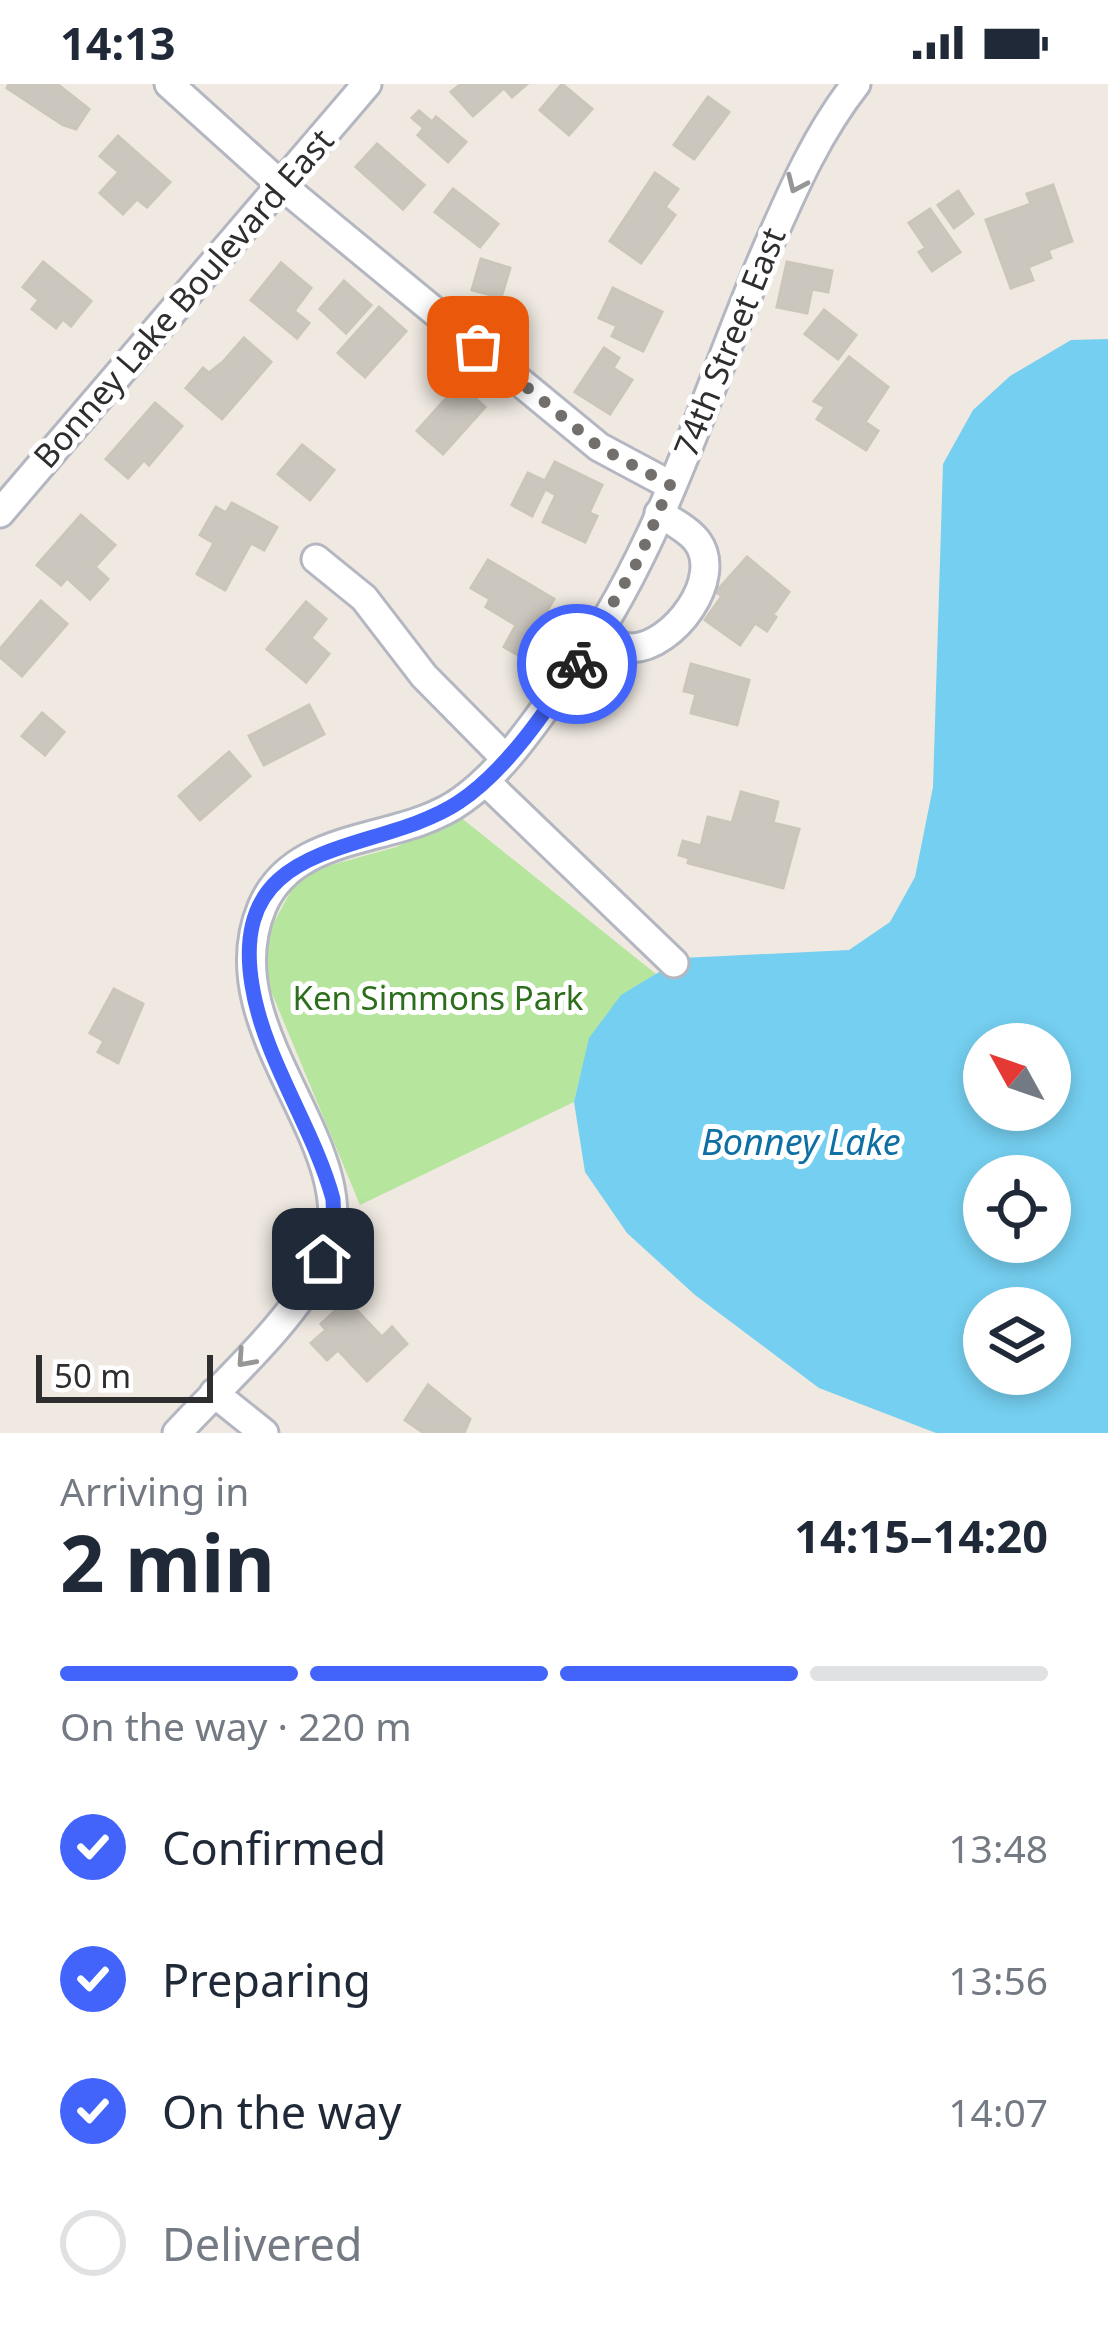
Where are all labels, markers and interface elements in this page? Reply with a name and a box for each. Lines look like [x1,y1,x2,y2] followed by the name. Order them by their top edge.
[60,12,176,73] text: 14:13
[23,119,343,477] street label: Bonney Lake Boulevard East
[786,172,810,193] one-way arrow
[662,220,796,464] street label: 74th Street East
[427,296,529,398] pin
[445,314,511,380] icon: bag
[517,604,637,724] courier
[544,631,610,697] icon: bike
[293,975,584,1020] park label: Ken Simmons Park
[963,1023,1071,1131] north arrow
[963,1023,1071,1395] map controls
[701,1117,901,1166] water label: Bonney Lake
[963,1155,1071,1263] button: locate
[272,1208,374,1310] pin
[290,1226,356,1292] icon: home
[963,1287,1071,1395] button: layers
[238,1345,259,1366] one-way arrow
[36,1349,213,1402] scale bar
[54,1353,131,1398] text: 50 m
[60,1464,249,1517] text: Arriving in
[794,1505,1048,1566] text: 14:15–14:20
[60,1509,275,1615] text: 2 min
[60,1699,412,1752] text: On the way · 220 m
[60,1814,126,1880] icon: check
[162,1817,386,1878] text: Confirmed
[948,1821,1048,1874] text: 13:48
[60,1946,126,2012] icon: check
[162,1949,371,2010] text: Preparing
[948,1953,1048,2006] text: 13:56
[60,2078,126,2144] icon: check
[162,2081,401,2142] text: On the way
[948,2085,1048,2138] text: 14:07
[162,2213,362,2274] text: Delivered

